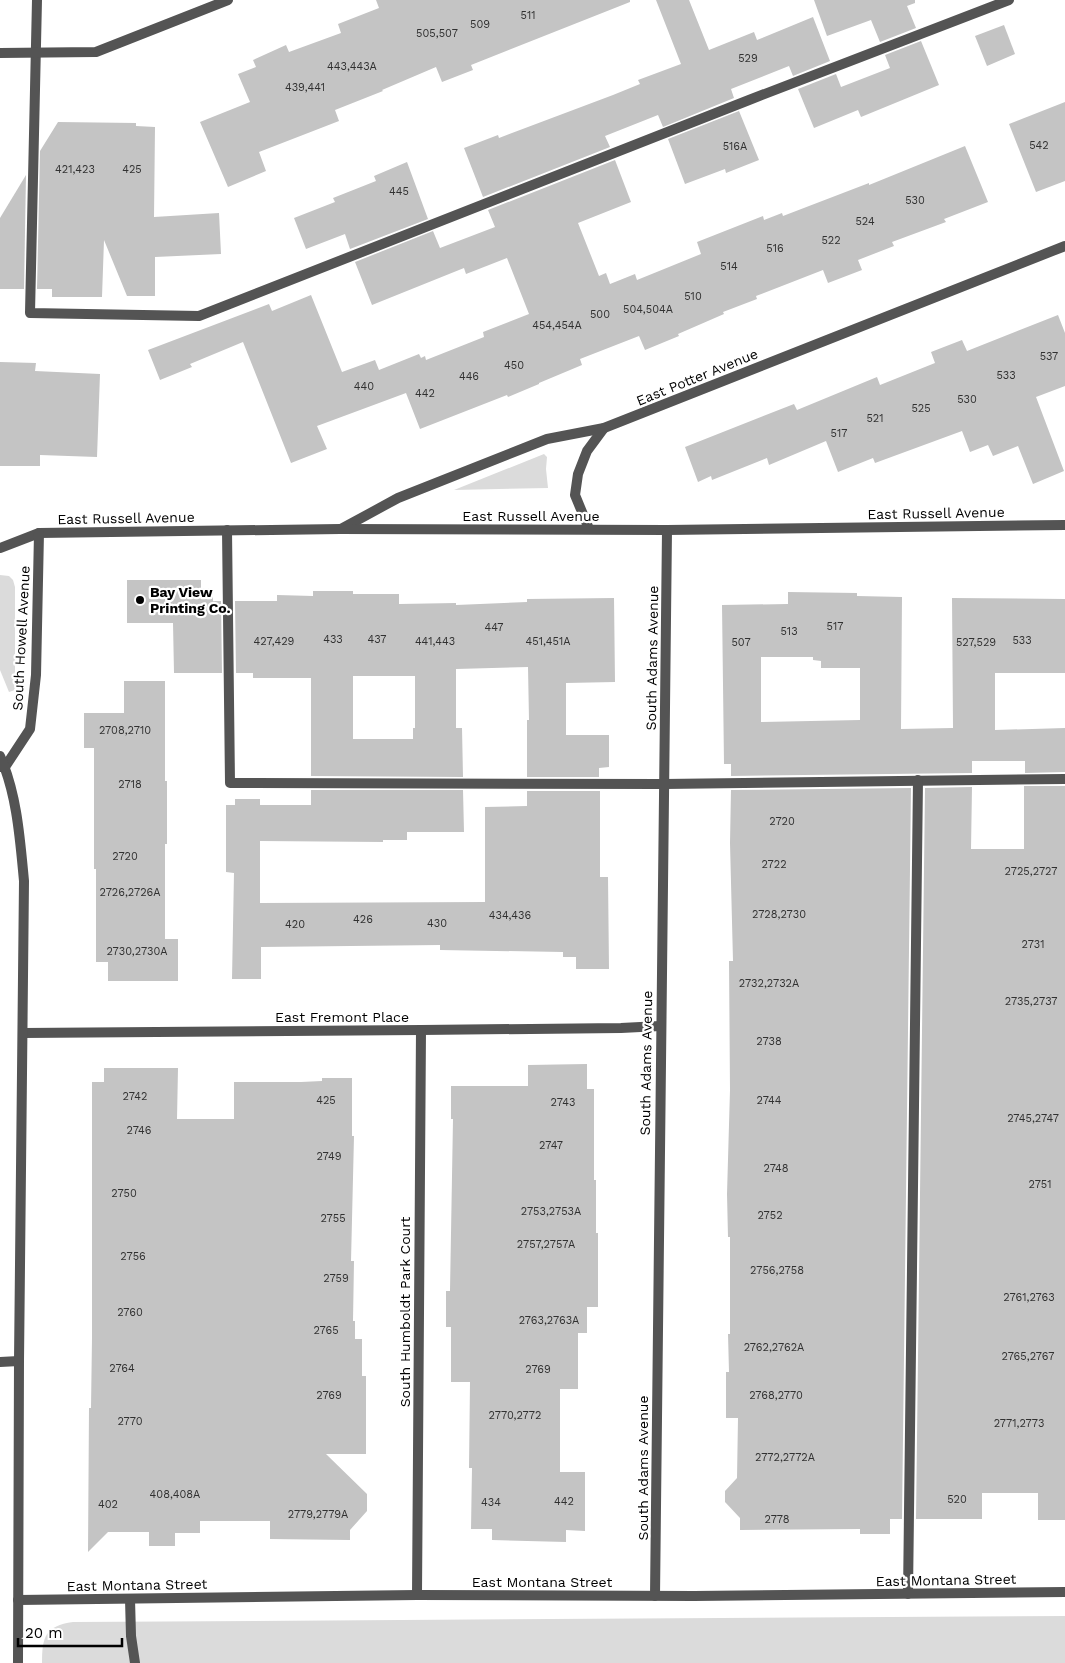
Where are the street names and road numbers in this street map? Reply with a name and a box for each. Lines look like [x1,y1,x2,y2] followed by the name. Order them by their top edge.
[634,345,760,409] street label: East Potter Avenue
[867,504,1005,522] street label: East Russell Avenue
[462,508,600,524] street label: East Russell Avenue
[57,509,195,527] street label: East Russell Avenue
[9,565,33,711] street label: South Howell Avenue
[643,585,661,731] street label: South Adams Avenue
[637,990,655,1136] street label: South Adams Avenue
[275,1009,409,1025] street label: East Fremont Place
[397,1217,413,1407] street label: South Humboldt Park Court
[635,1395,651,1541] street label: South Adams Avenue
[876,1571,1017,1589] street label: East Montana Street
[472,1574,612,1590] street label: East Montana Street
[67,1576,208,1594] street label: East Montana Street

